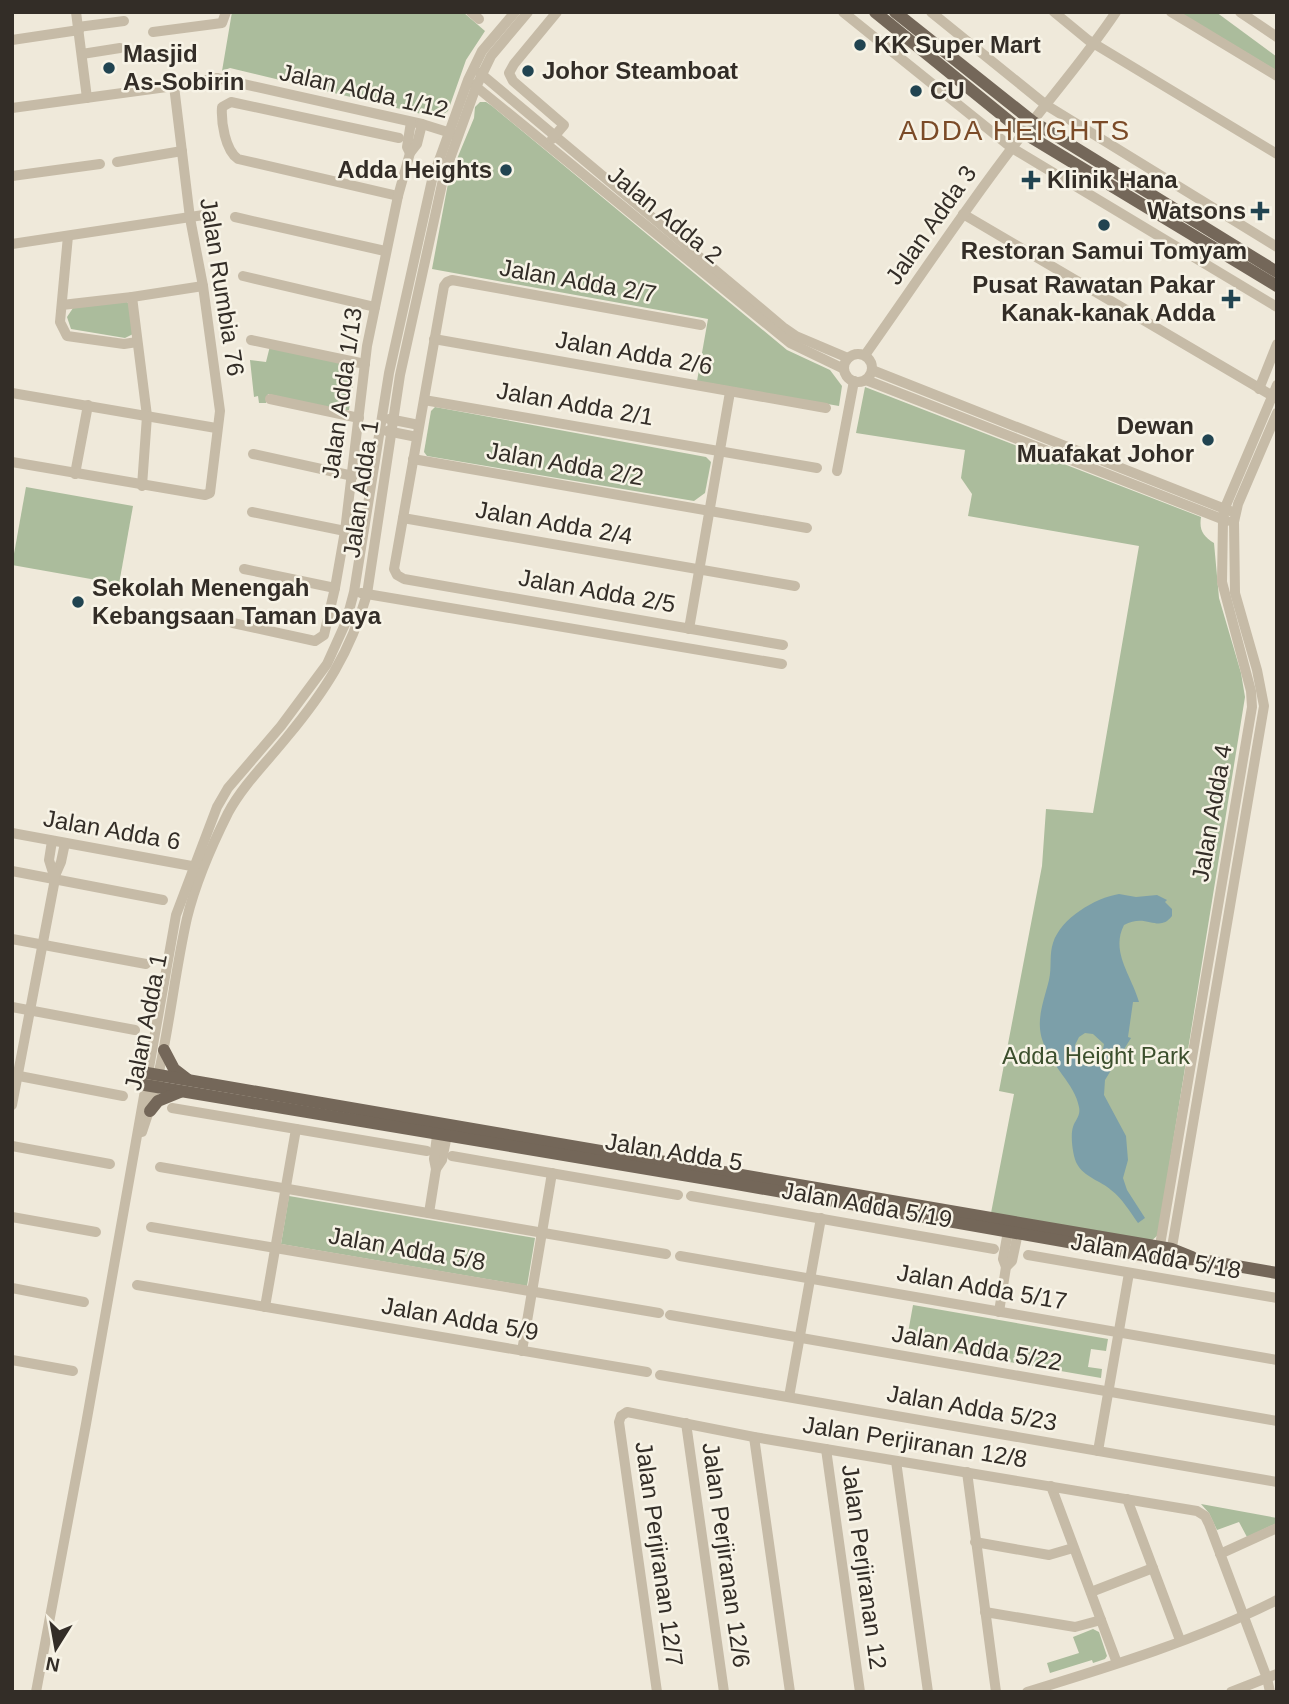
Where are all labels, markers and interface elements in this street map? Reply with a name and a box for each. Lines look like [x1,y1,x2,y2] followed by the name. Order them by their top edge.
[874,31,1041,58] place label: KK Super Mart
[852,37,868,53] marker: KK Super Mart
[123,40,244,95] place label: Masjid As-Sobirin
[542,57,738,84] place label: Johor Steamboat
[277,58,451,123] street label: Jalan Adda 1/12
[101,60,117,76] marker: Masjid As-Sobirin
[520,63,536,79] marker: Johor Steamboat
[930,77,965,104] place label: CU
[908,83,924,99] marker: CU
[899,115,1131,146] district label: ADDA HEIGHTS
[337,156,492,183] place label: Adda Heights
[603,160,728,269] street label: Jalan Adda 2
[880,160,981,289] street label: Jalan Adda 3
[498,162,514,178] marker: Adda Heights
[1047,166,1178,193] place label: Klinik Hana
[1021,170,1041,190] marker: Klinik Hana
[195,196,250,378] street label: Jalan Rumbia 76
[1147,197,1246,224] place label: Watsons
[1252,203,1268,219] marker: Watsons
[1096,217,1112,233] marker: Restoran Samui Tomyam
[961,237,1247,264] place label: Restoran Samui Tomyam
[498,253,659,308] street label: Jalan Adda 2/7
[972,271,1216,326] place label: Pusat Rawatan Pakar Kanak-kanak Adda
[1221,289,1241,309] marker: Pusat Rawatan Pakar Kanak-kanak Adda
[316,306,367,480] street label: Jalan Adda 1/13
[554,325,715,380] street label: Jalan Adda 2/6
[495,376,656,431] street label: Jalan Adda 2/1
[1017,412,1194,467] place label: Dewan Muafakat Johor
[337,418,384,560] street label: Jalan Adda 1
[1200,432,1216,448] marker: Dewan Muafakat Johor
[485,436,646,491] street label: Jalan Adda 2/2
[474,495,635,550] street label: Jalan Adda 2/4
[517,563,678,618] street label: Jalan Adda 2/5
[92,574,382,629] place label: Sekolah Menengah Kebangsaan Taman Daya
[70,594,86,610] marker: Sekolah Menengah Kebangsaan Taman Daya
[1186,742,1237,884] street label: Jalan Adda 4
[41,804,183,855] street label: Jalan Adda 6
[119,951,172,1093] street label: Jalan Adda 1
[1002,1042,1191,1069] park label: Adda Height Park
[603,1127,745,1176] street label: Jalan Adda 5
[780,1176,954,1233] street label: Jalan Adda 5/19
[327,1221,488,1276] street label: Jalan Adda 5/8
[1069,1227,1243,1284] street label: Jalan Adda 5/18
[895,1258,1069,1315] street label: Jalan Adda 5/17
[380,1291,541,1346] street label: Jalan Adda 5/9
[890,1319,1064,1376] street label: Jalan Adda 5/22
[885,1379,1059,1436] street label: Jalan Adda 5/23
[801,1410,1029,1473] street label: Jalan Perjiranan 12/8
[630,1440,689,1668] street label: Jalan Perjiranan 12/7
[697,1441,756,1669] street label: Jalan Perjiranan 12/6
[837,1463,892,1671] street label: Jalan Perjiranan 12
[21,1613,91,1683] north arrow
[44,1653,62,1676] text: N

